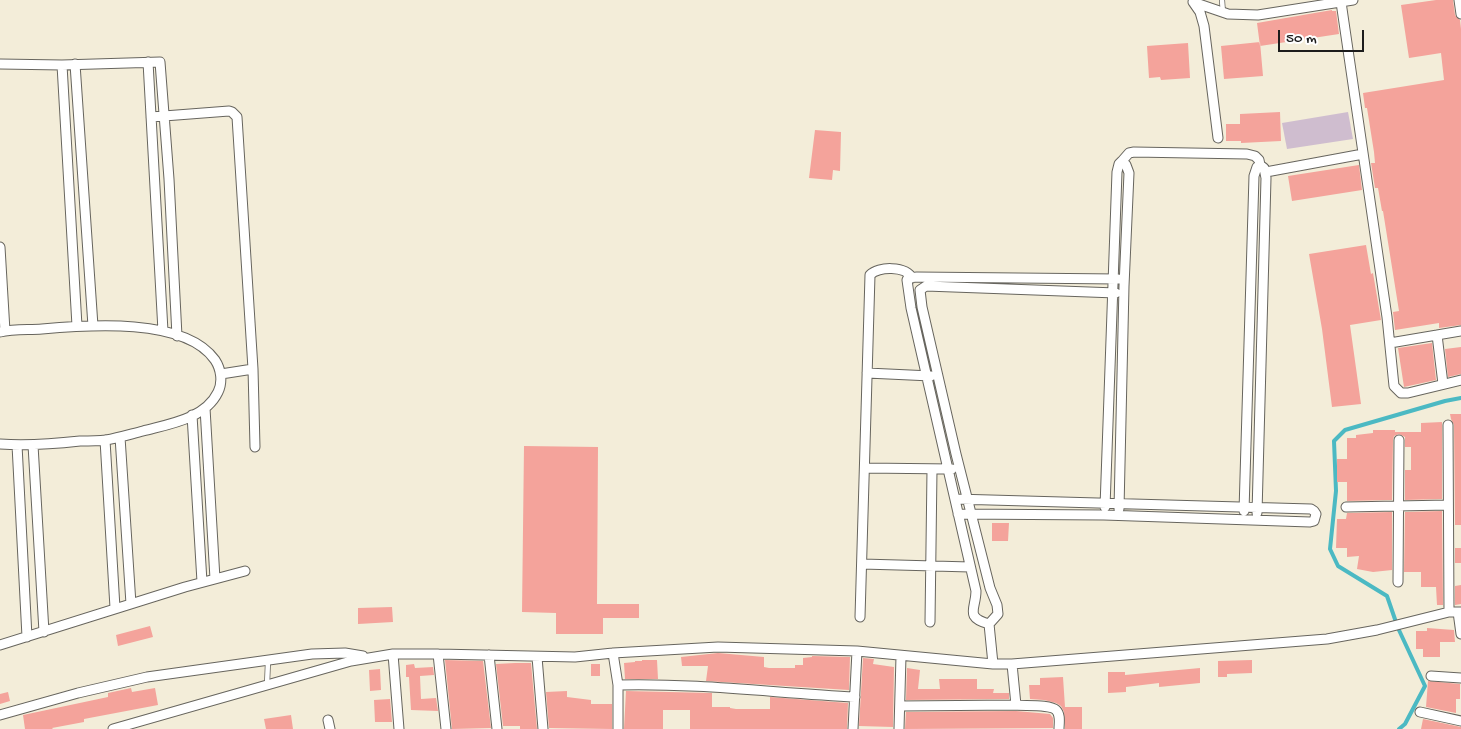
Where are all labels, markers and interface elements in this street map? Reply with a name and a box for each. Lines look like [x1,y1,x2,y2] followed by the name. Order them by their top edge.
[1281,20,1367,52] scale bar
[1286,30,1317,48] text: 50 m

